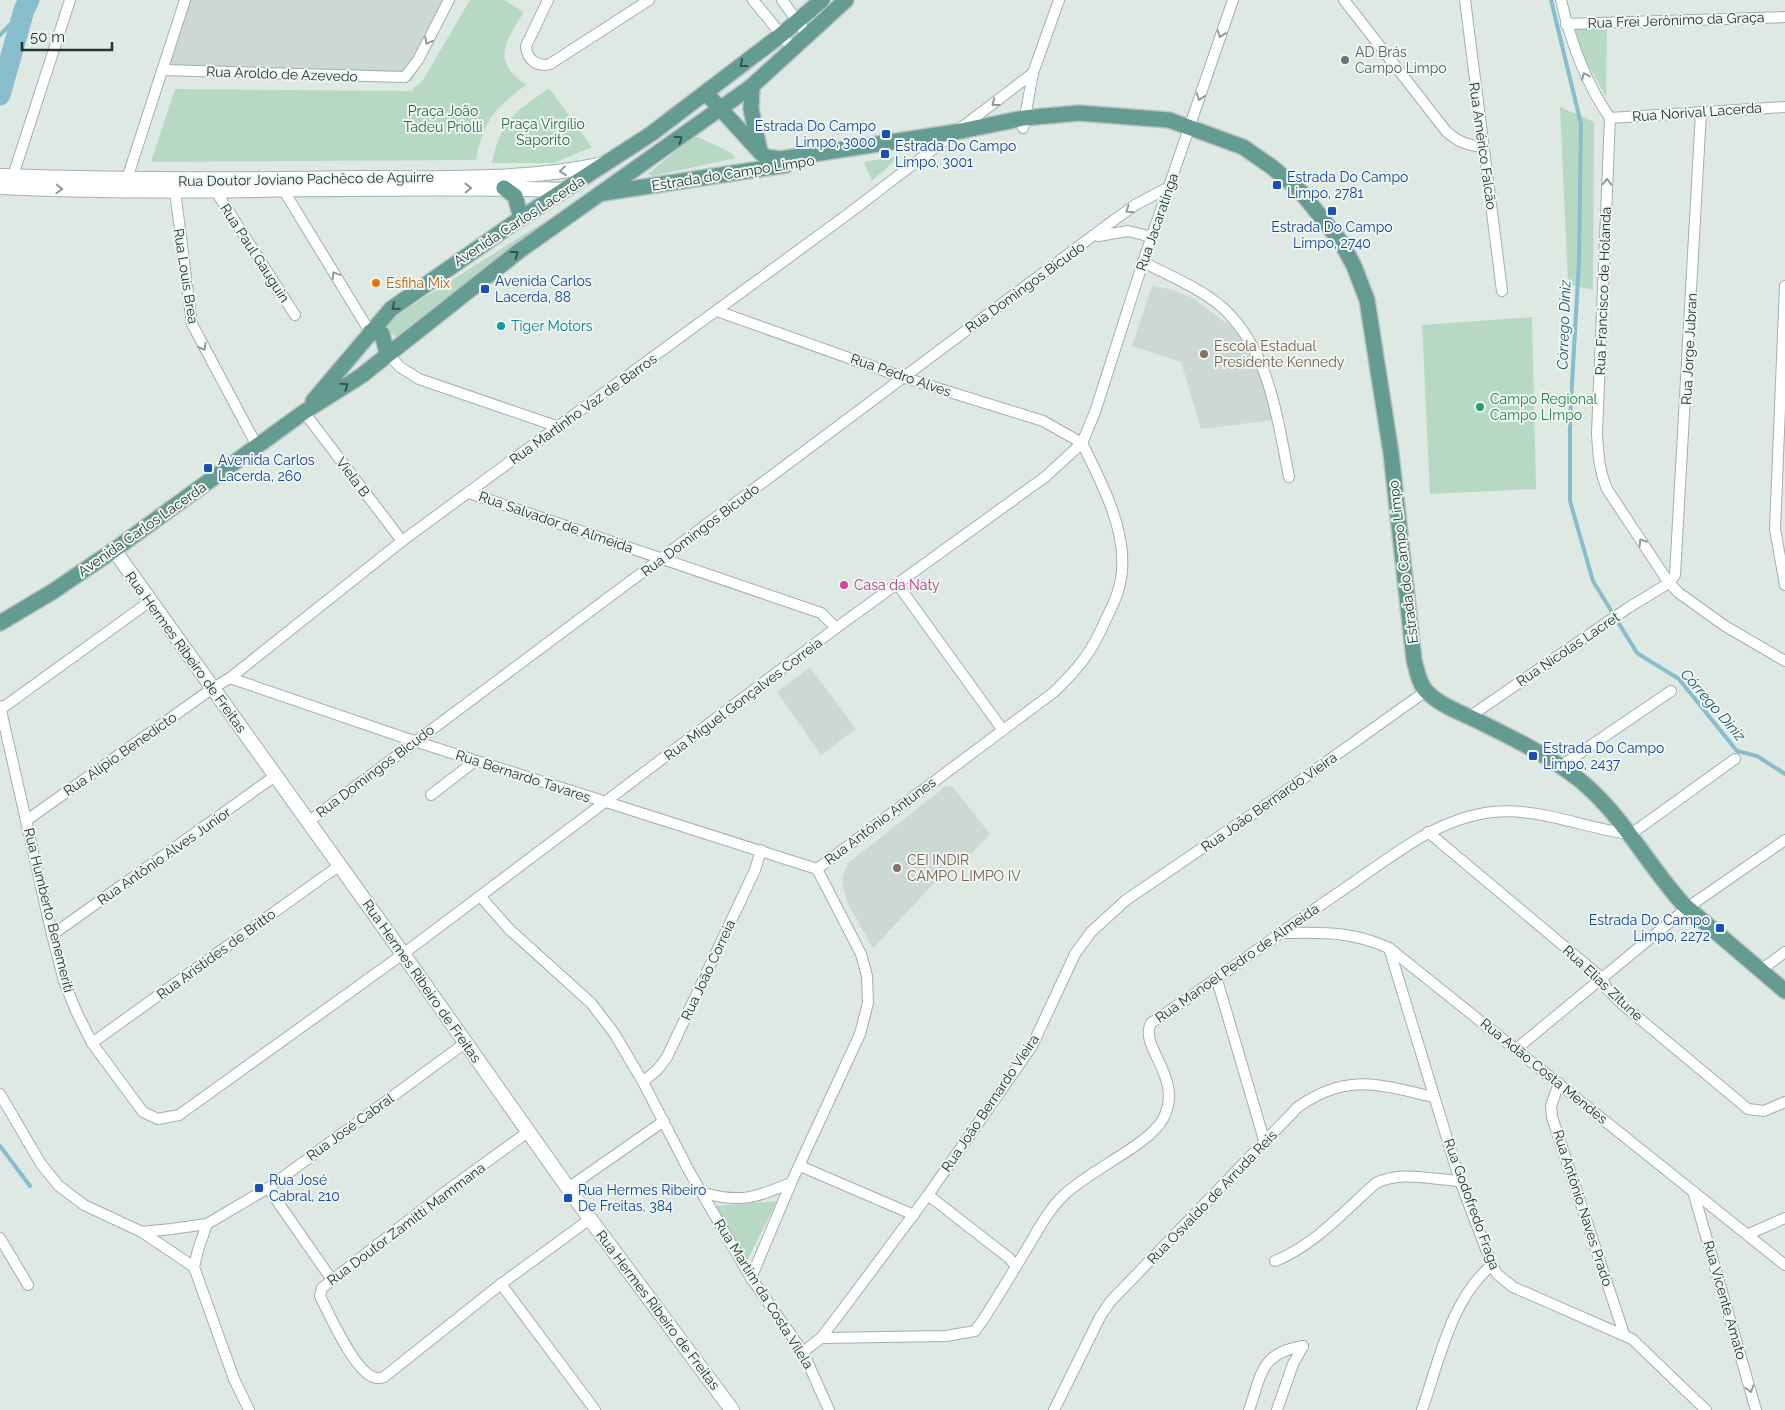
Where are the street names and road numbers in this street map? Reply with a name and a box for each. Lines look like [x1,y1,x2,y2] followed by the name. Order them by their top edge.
[1587,9,1765,31] street label: Rua Frei Jerônimo da Graça
[206,63,358,85] street label: Rua Aroldo de Azevedo
[1466,81,1500,211] street label: Rua Américo Falcão
[1632,99,1762,125] street label: Rua Norival Lacerda
[650,152,816,194] street label: Estrada do Campo Limpo
[178,169,434,189] street label: Rua Doutor Joviano Pachêco de Aguirre
[1133,171,1181,273] street label: Rua Jacaratinga
[451,173,587,269] street label: Avenida Carlos Lacerda
[217,201,293,305] street label: Rua Paul Gauguin
[1592,206,1614,376] street label: Rua Francisco de Holanda
[171,227,201,325] street label: Rua Louis Brea
[962,238,1088,336] street label: Rua Domingos Bicudo
[1678,293,1700,405] street label: Rua Jorge Jubran
[506,350,660,468] street label: Rua Martinho Vaz de Barros
[849,350,954,400] street label: Rua Pedro Alves
[333,454,373,500] street label: Viela B
[75,479,209,579] street label: Avenida Carlos Lacerda
[1385,479,1421,645] street label: Estrada do Campo Limpo
[638,480,762,580] street label: Rua Domingos Bicudo
[477,488,635,556] street label: Rua Salvador de Almeida
[122,568,250,736] street label: Rua Hermes Ribeiro de Freitas
[1513,608,1623,690] street label: Rua Nicolas Lacret
[661,634,825,764] street label: Rua Miguel Gonçalves Correia
[60,709,180,799] street label: Rua Alípio Benedicto
[313,721,437,821] street label: Rua Domingos Bicudo
[454,747,593,805] street label: Rua Bernardo Tavares
[1198,749,1340,855] street label: Rua João Bernardo Vieira
[821,774,939,868] street label: Rua Antônio Antunes
[94,804,234,908] street label: Rua Antônio Alves Junior
[21,826,77,994] street label: Rua Humberto Benemeriti
[359,896,485,1066] street label: Rua Hermes Ribeiro de Freitas
[1152,900,1322,1026] street label: Rua Manoel Pedro de Almeida
[154,906,278,1002] street label: Rua Aristides de Britto
[678,917,738,1023] street label: Rua João Correia
[1560,942,1646,1024] street label: Rua Elias Zitune
[1477,1015,1611,1127] street label: Rua Adão Costa Mendes
[938,1031,1042,1175] street label: Rua João Bernardo Vieira
[303,1090,397,1164] street label: Rua José Cabral
[1144,1127,1280,1267] street label: Rua Osvaldo de Arruda Reis
[1550,1128,1616,1288] street label: Rua Antônio Naves Prado
[1441,1136,1503,1272] street label: Rua Godofredo Fraga
[324,1159,488,1289] street label: Rua Doutor Zamitti Mammana
[711,1216,817,1372] street label: Rua Martim da Costa Vilela
[593,1227,723,1393] street label: Rua Hermes Ribeiro de Freitas
[1700,1239,1750,1361] street label: Rua Vicente Amato

